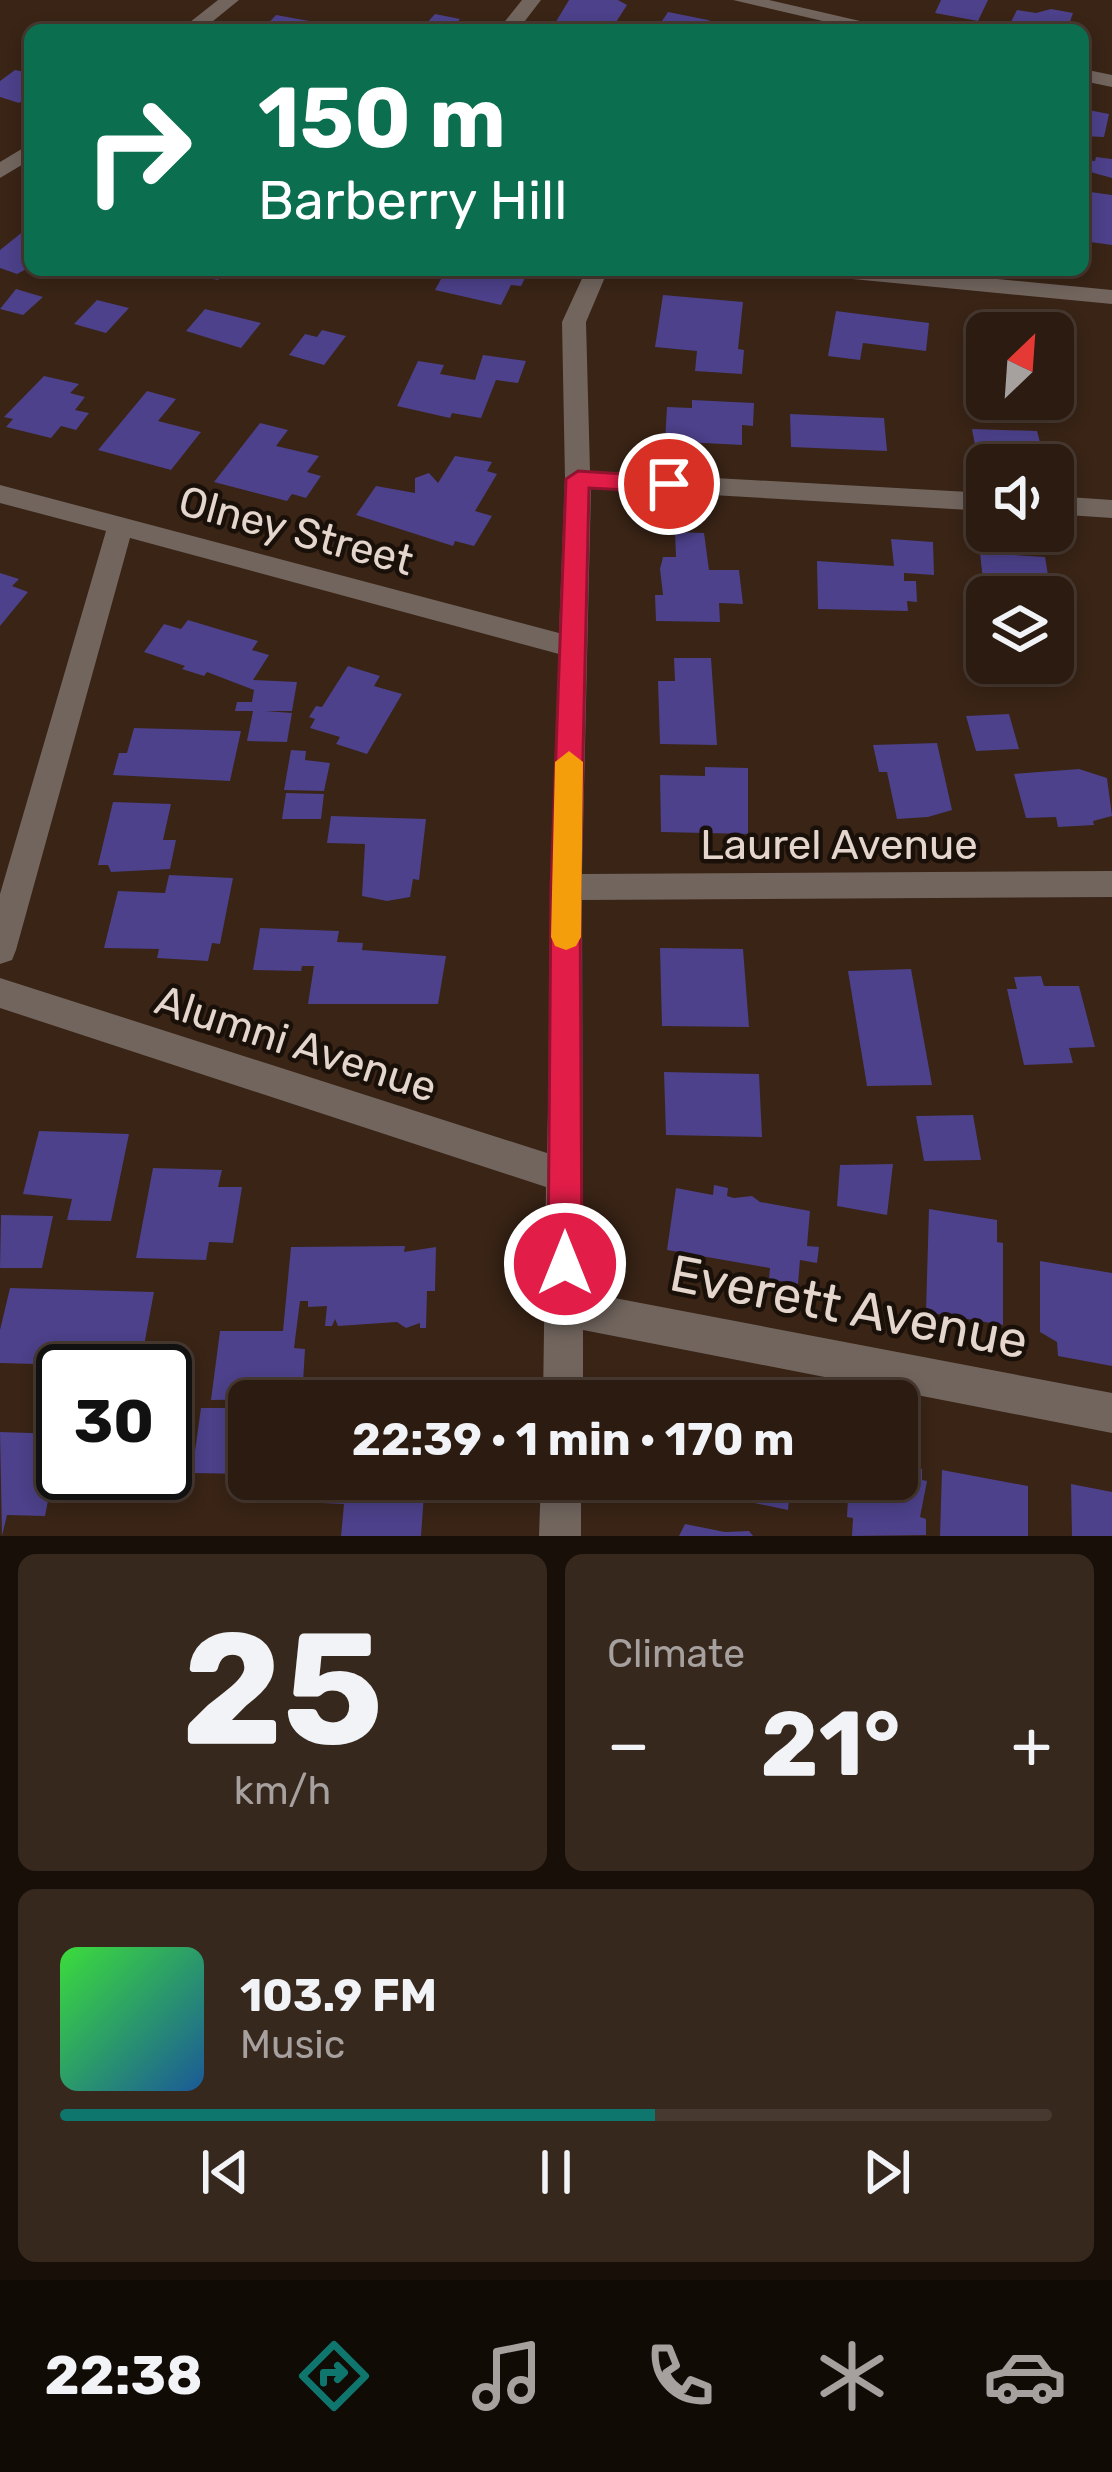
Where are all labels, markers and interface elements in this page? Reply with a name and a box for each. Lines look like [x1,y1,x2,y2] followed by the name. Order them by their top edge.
[258,68,506,168] text: 150 m
[60,72,216,228] icon: right
[258,169,567,233] text: Barberry Hill
[966,312,1074,420] north arrow
[966,312,1074,684] map controls
[618,433,720,535] pin
[966,444,1074,552] button: sound
[636,451,702,517] icon: arrive
[173,476,419,586] street label: Olney Street
[966,576,1074,684] button: layers
[700,820,978,870] street label: Laurel Avenue
[149,975,443,1113] street label: Alumni Avenue
[502,1201,628,1327] position arrow
[665,1242,1033,1372] street label: Everett Avenue
[36,1344,192,1500] speed limit sign: 30
[352,1413,794,1466] text: 22:39 · 1 min · 170 m
[181,1597,384,1782] text: 25
[607,1631,745,1677] text: Climate
[760,1691,901,1798] text: 21°
[607,1705,650,1784] text: −
[1011,1705,1052,1784] text: +
[234,1768,331,1814] text: km/h
[240,1969,437,2022] text: 103.9 FM
[240,2022,345,2068] text: Music
[192,2139,258,2205] icon: previous
[523,2139,589,2205] icon: pause
[854,2139,920,2205] icon: next
[292,2334,376,2418] icon: directions
[465,2334,549,2418] icon: music
[638,2334,722,2418] icon: phone
[810,2334,894,2418] icon: climate
[983,2334,1067,2418] icon: car
[44,2344,203,2408] text: 22:38

